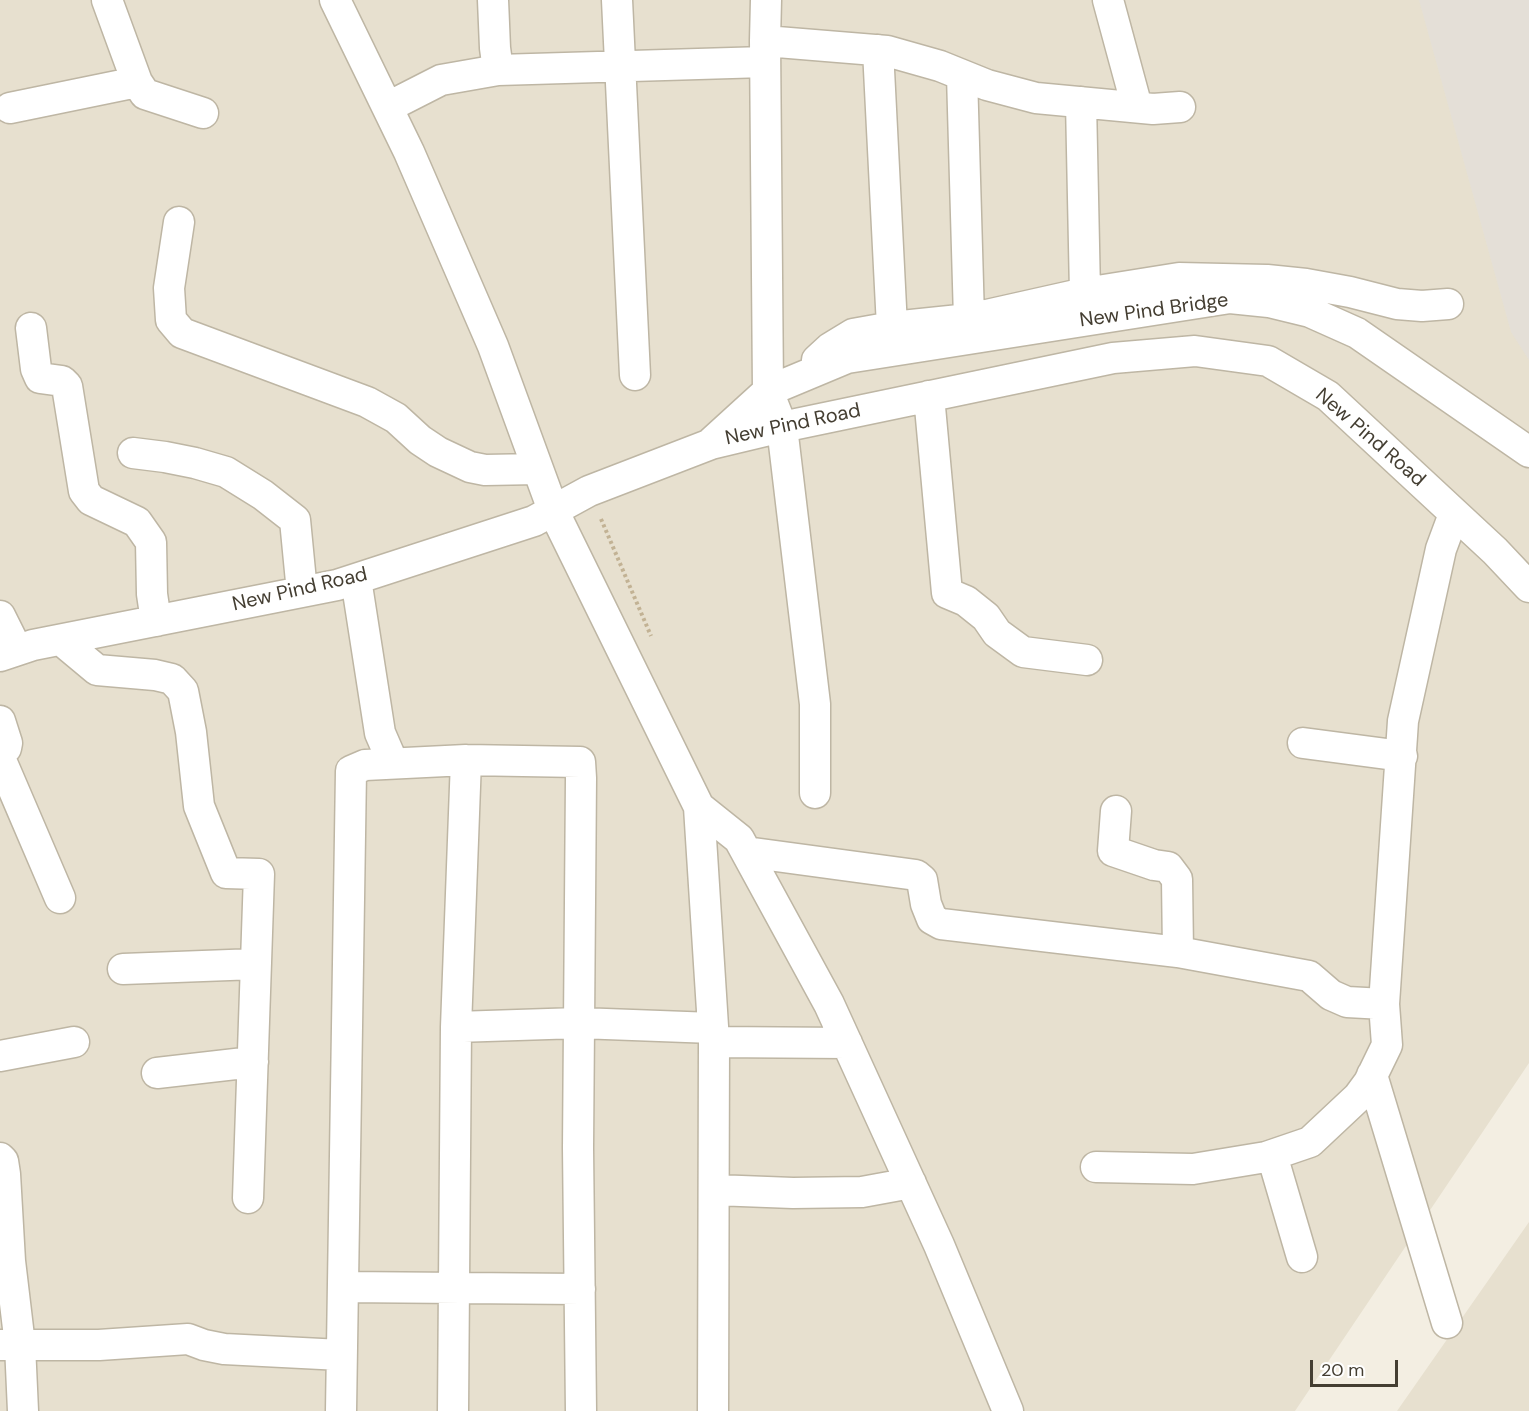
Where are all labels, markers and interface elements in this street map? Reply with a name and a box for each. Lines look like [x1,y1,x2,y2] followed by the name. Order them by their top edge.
[1078,289,1230,333] street label: New Pind Bridge
[1310,384,1430,492] street label: New Pind Road
[723,399,863,451] street label: New Pind Road
[230,563,370,617] street label: New Pind Road
[1313,1348,1402,1386] scale bar
[1321,1358,1364,1382] text: 20 m

